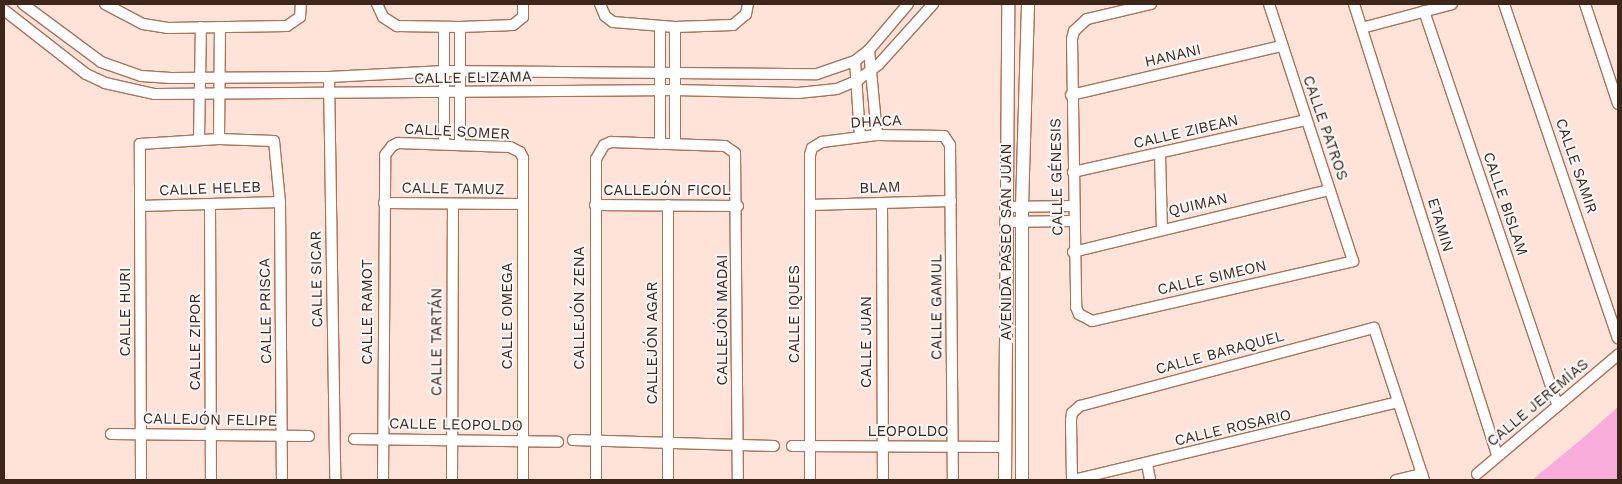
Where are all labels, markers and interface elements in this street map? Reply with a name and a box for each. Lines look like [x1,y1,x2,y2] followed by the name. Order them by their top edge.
[1143,41,1203,71] street label: HANANI
[414,68,532,88] street label: CALLE ELIZAMA
[1299,73,1351,183] street label: CALLE PATROS
[1132,111,1240,153] street label: CALLE ZIBEAN
[850,112,902,132] street label: DHACA
[1551,116,1601,216] street label: CALLE SAMIR
[1047,118,1067,236] street label: CALLE GÉNESIS
[404,120,510,144] street label: CALLE SOMER
[998,143,1016,341] street label: AVENIDA PASEO SAN JUAN
[1479,150,1531,258] street label: CALLE BISLAM
[159,178,261,200] street label: CALLE HELEB
[859,178,901,198] street label: BLAM
[401,179,505,199] street label: CALLE TAMUZ
[603,182,731,200] street label: CALLEJÓN FICOL
[1167,189,1229,221] street label: QUIMAN
[1423,196,1457,254] street label: ETAMIN
[307,230,327,328] street label: CALLE SICAR
[571,246,589,370] street label: CALLEJÓN ZENA
[928,254,946,360] street label: CALLE GAMUL
[714,255,732,385] street label: CALLEJÓN MADAI
[1156,257,1268,299] street label: CALLE SIMEON
[256,258,276,364] street label: CALLE PRISCA
[359,259,377,365] street label: CALLE RAMOT
[499,263,517,369] street label: CALLE OMEGA
[786,265,804,363] street label: CALLE IQUES
[117,268,135,356] street label: CALLE HURI
[644,281,662,405] street label: CALLEJÓN AGAR
[428,288,446,396] street label: CALLE TARTÁN
[187,293,205,391] street label: CALLE ZIPOR
[858,296,876,388] street label: CALLE JUAN
[1154,327,1286,379] street label: CALLE BARAQUEL
[1484,355,1592,451] street label: CALLE JEREMÍAS
[1173,406,1293,450] street label: CALLE ROSARIO
[143,410,277,430] street label: CALLEJÓN FELIPE
[389,415,523,435] street label: CALLE LEOPOLDO
[868,423,948,441] street label: LEOPOLDO

